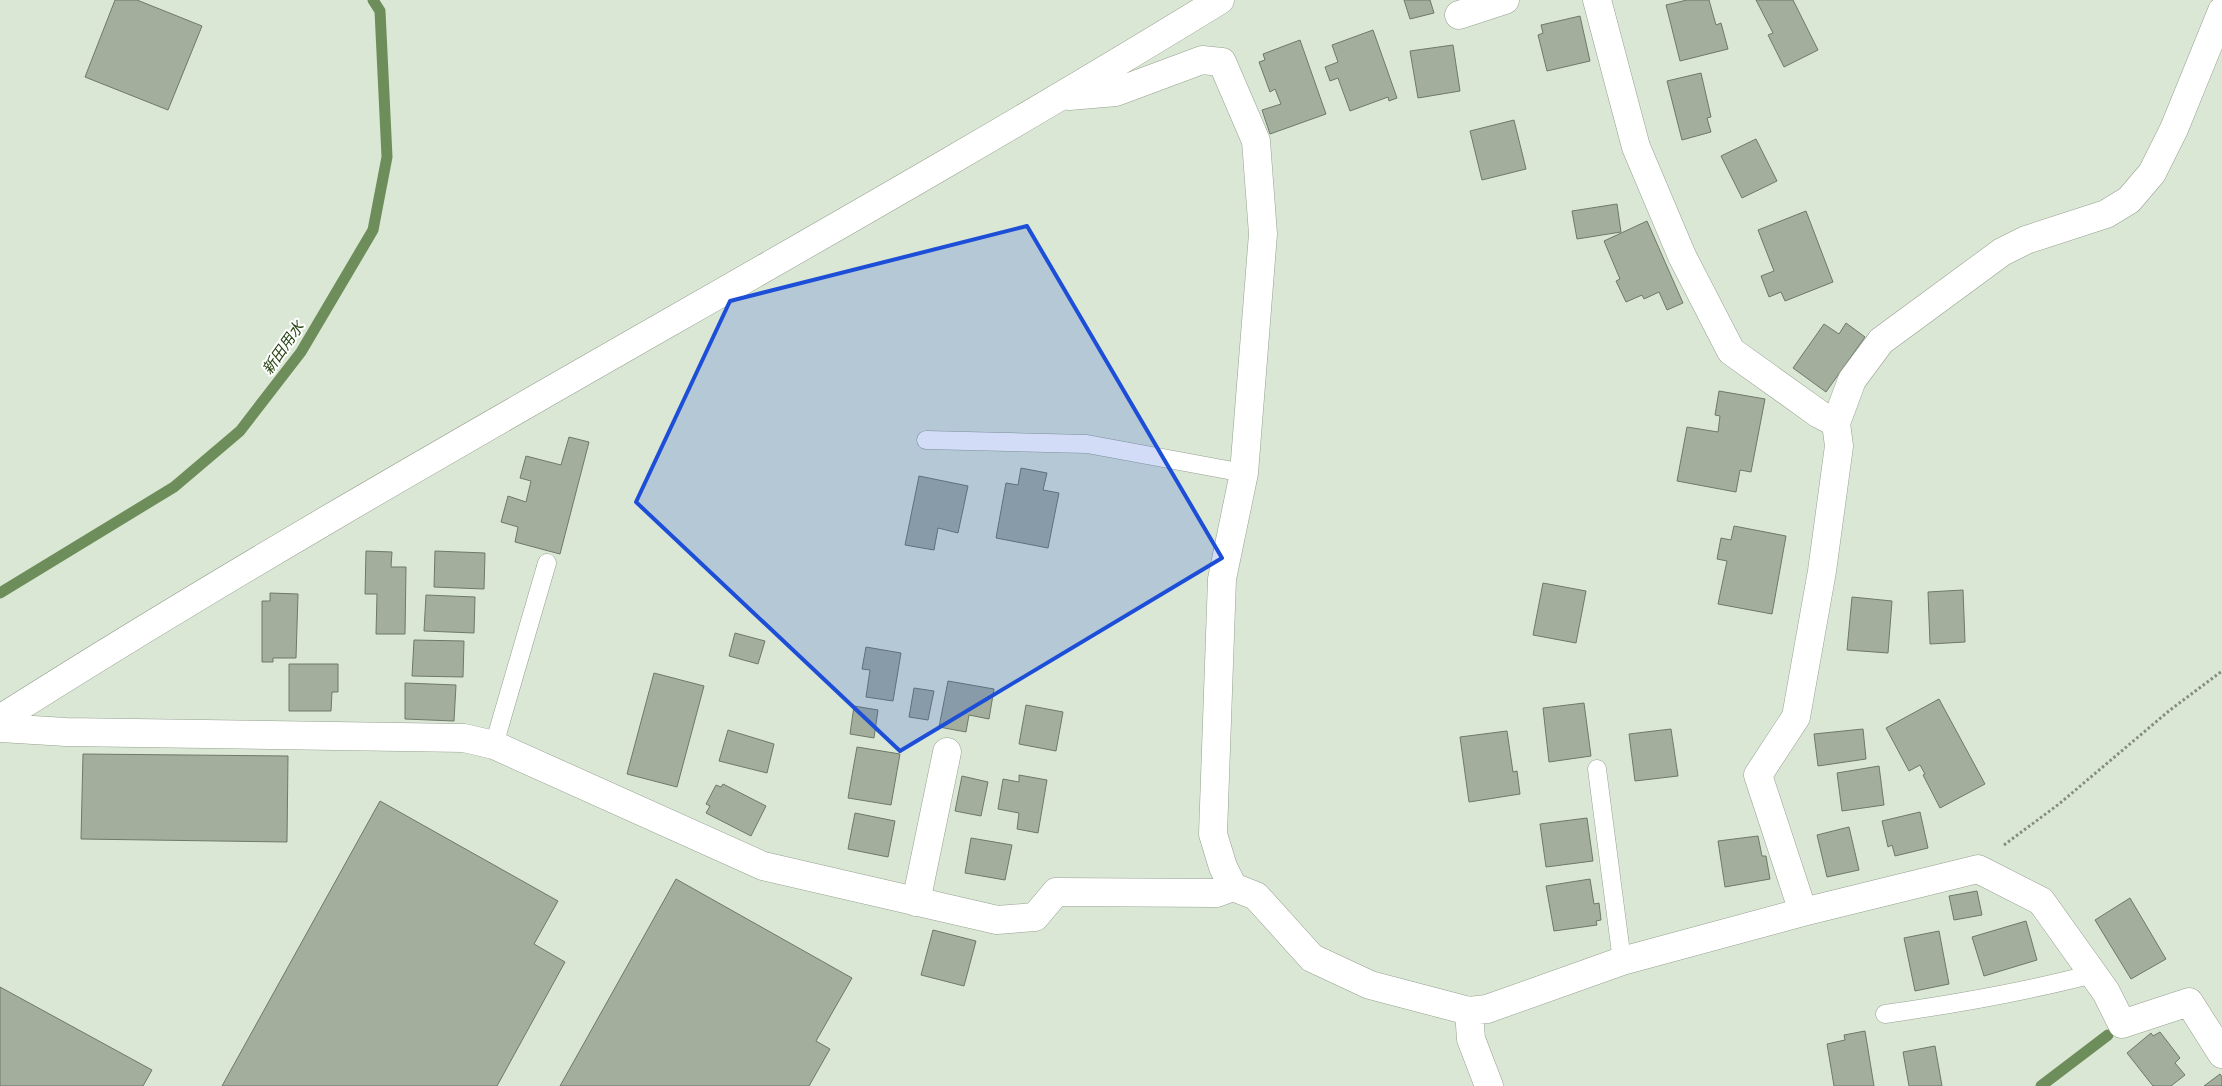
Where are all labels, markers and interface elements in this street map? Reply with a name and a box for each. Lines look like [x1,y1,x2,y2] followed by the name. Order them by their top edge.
[258,317,309,378] water label: 新田用水

